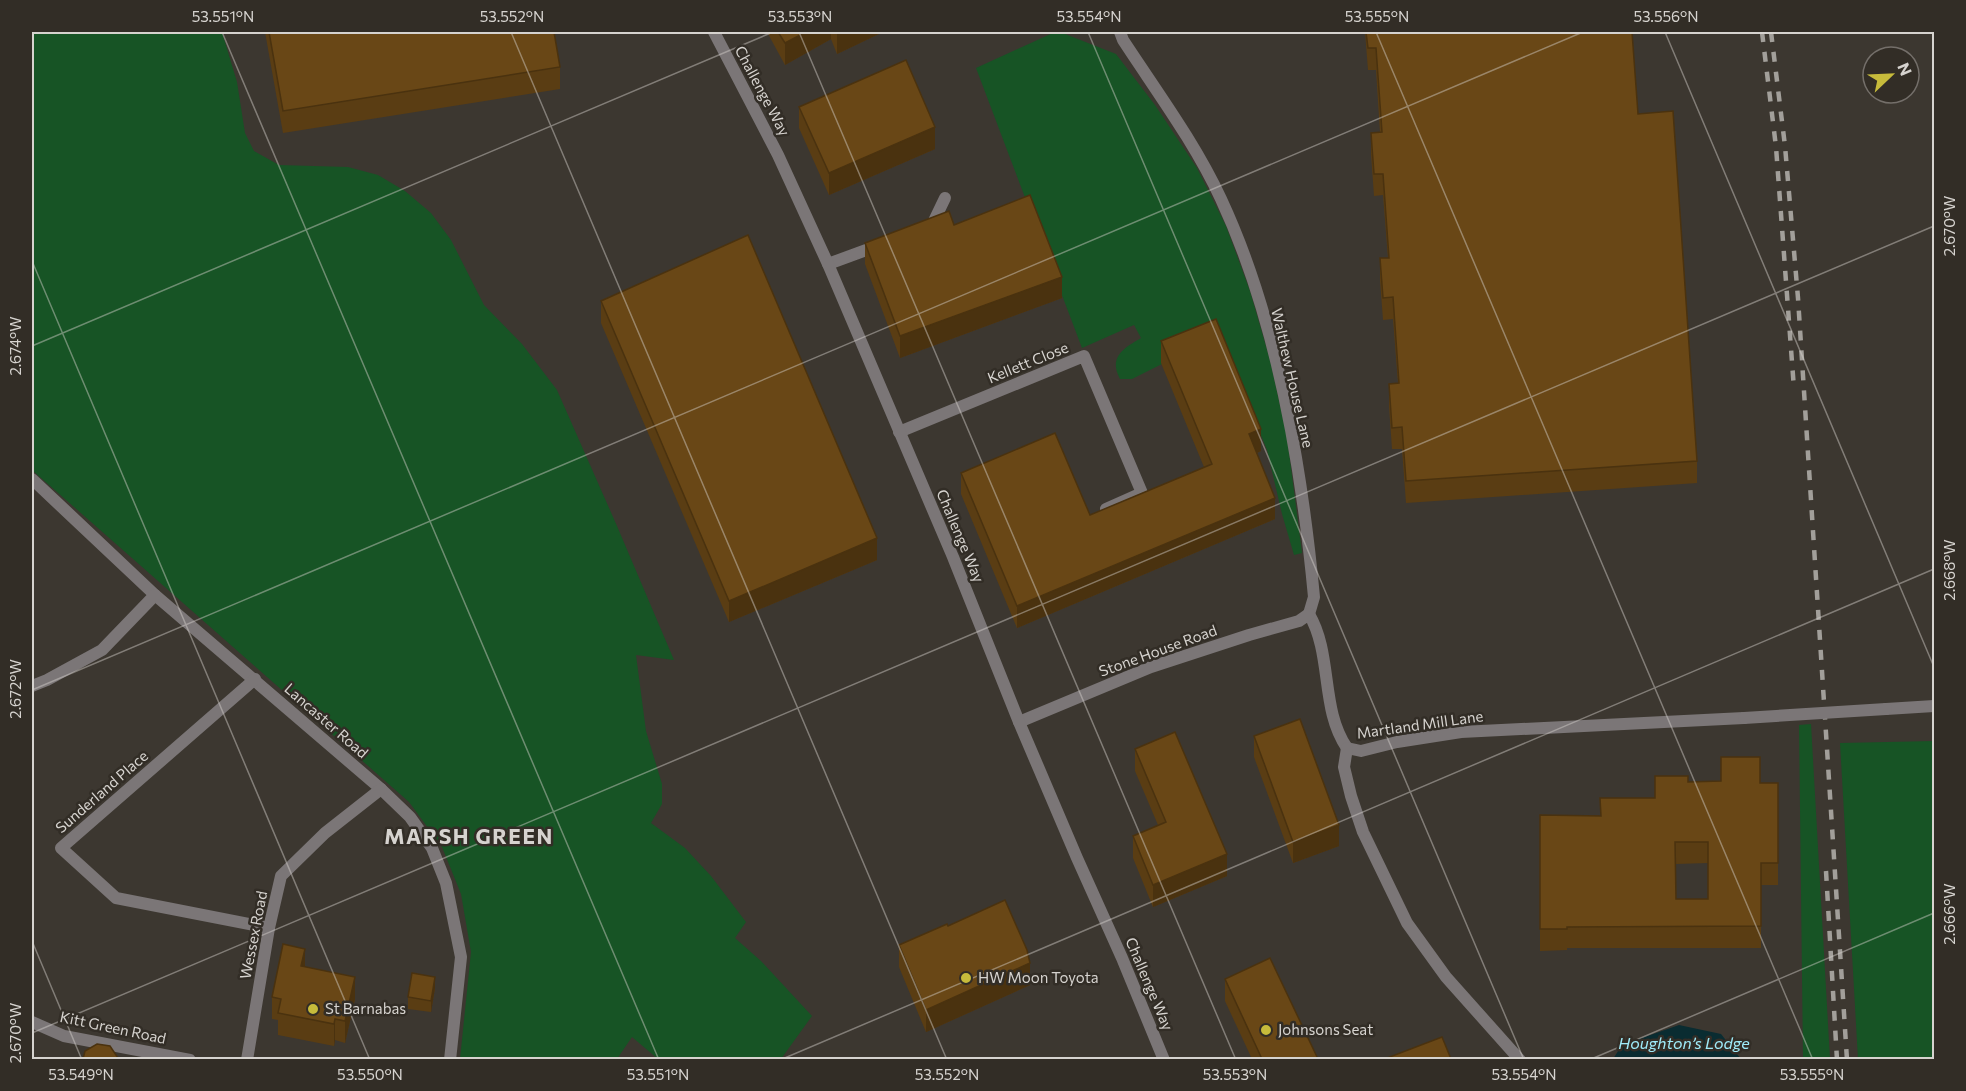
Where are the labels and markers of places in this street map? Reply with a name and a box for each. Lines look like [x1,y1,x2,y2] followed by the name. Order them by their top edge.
[978,968,1099,986] place label: HW Moon Toyota
[959,971,973,985] marker: HW Moon Toyota
[325,999,406,1017] place label: St Barnabas
[306,1002,320,1016] marker: St Barnabas
[1278,1020,1373,1038] place label: Johnsons Seat
[1259,1023,1273,1037] marker: Johnsons Seat

